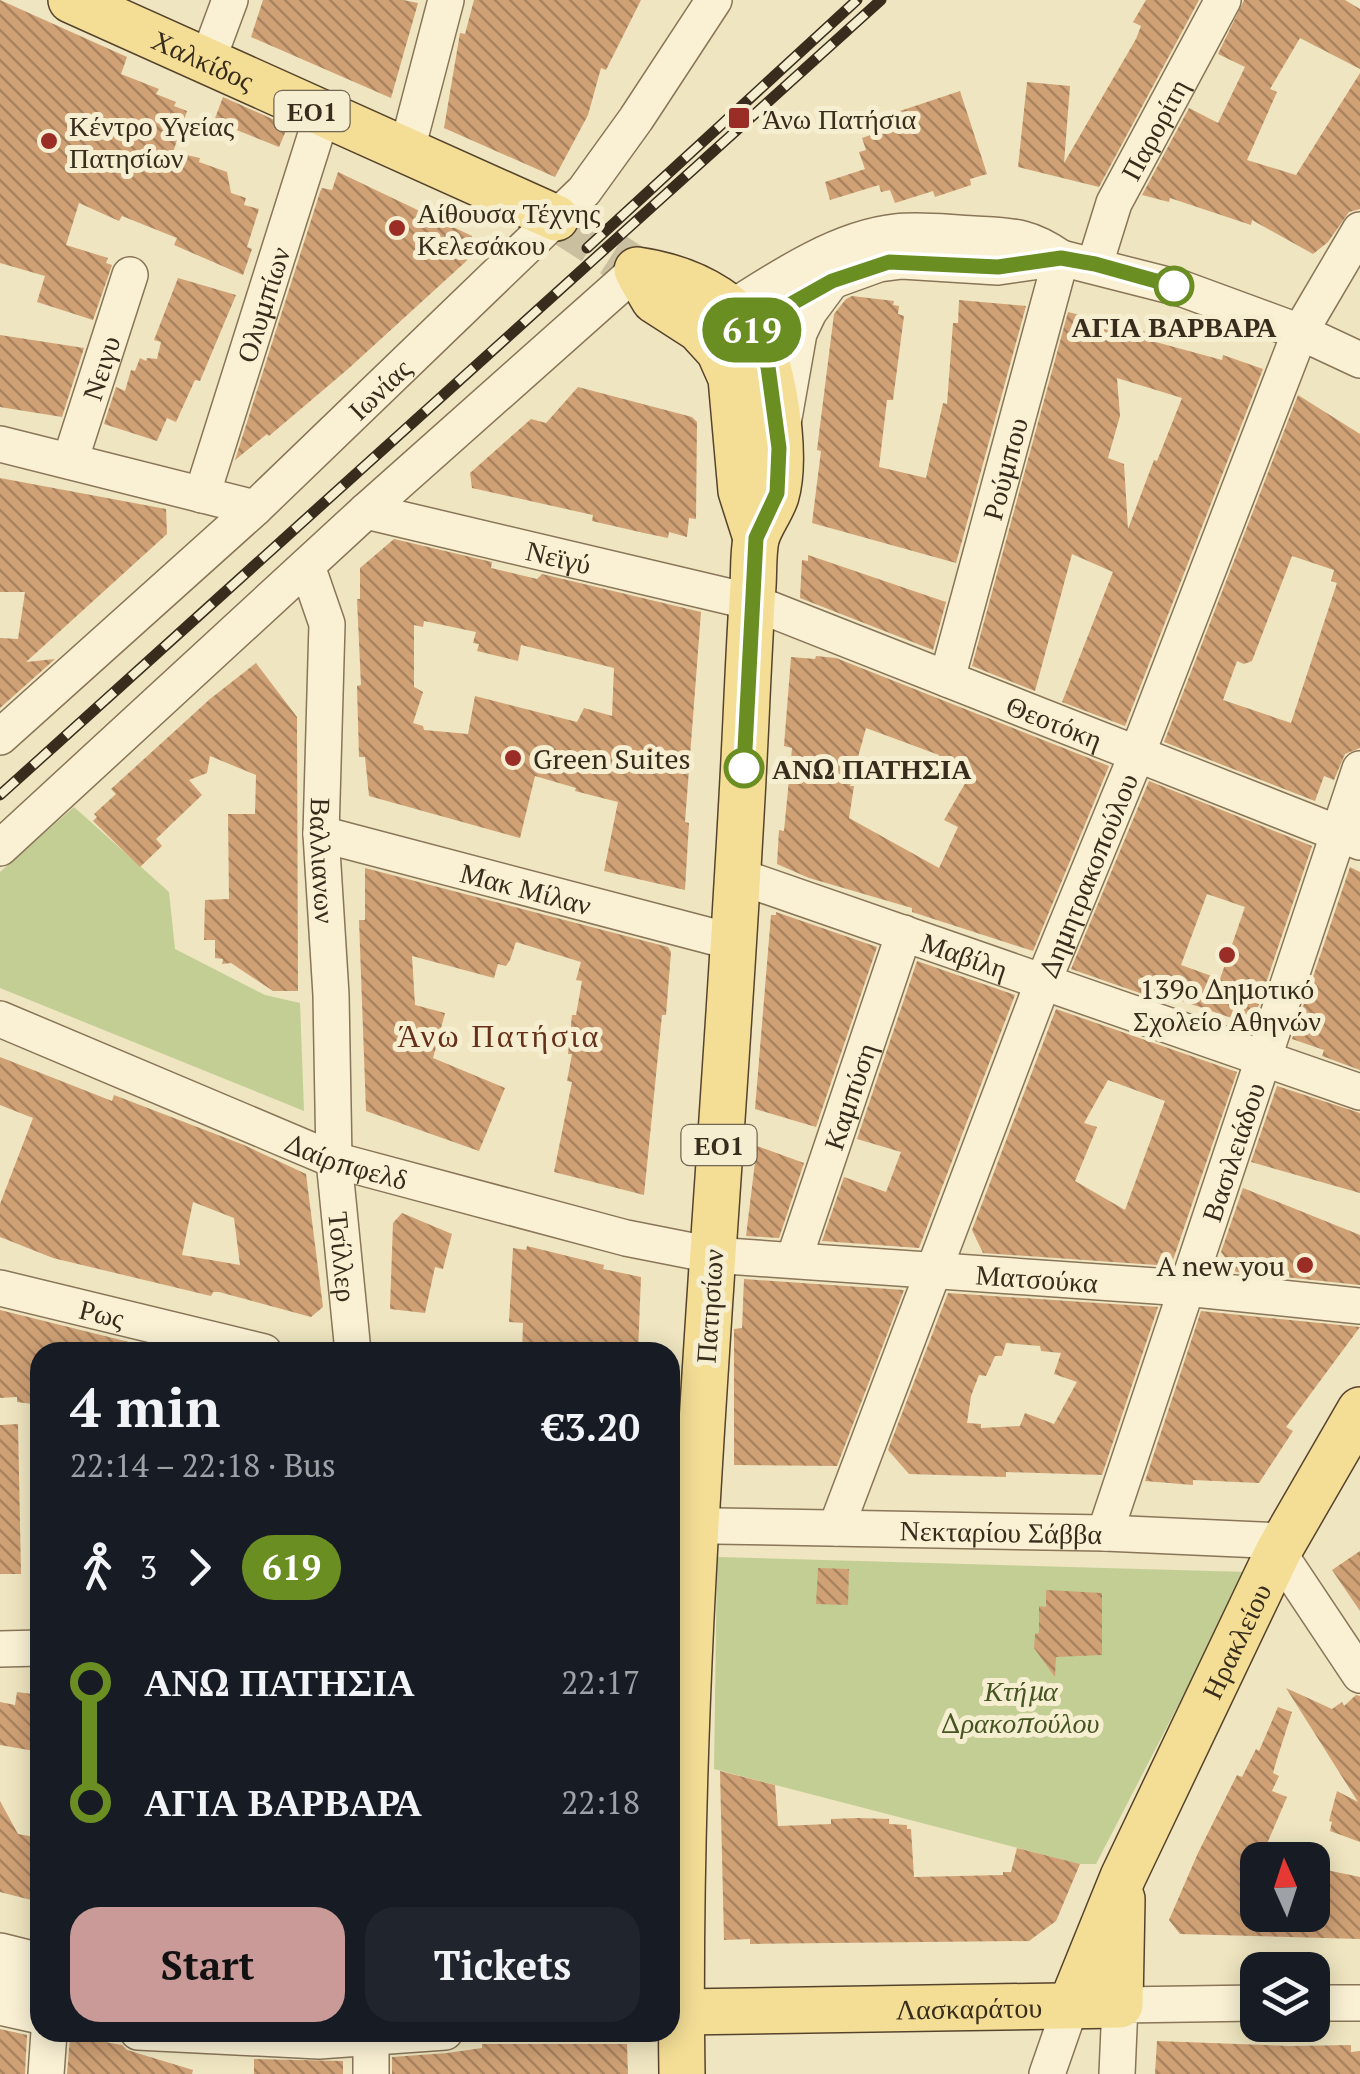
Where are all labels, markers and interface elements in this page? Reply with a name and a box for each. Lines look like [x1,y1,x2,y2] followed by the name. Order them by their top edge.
[146,20,260,99] street label: Χαλκίδος
[1111,72,1196,186] street label: Παρορίτη
[274,91,350,131] road number: ΕΟ1
[762,100,916,137] place label: Άνω Πατήσια
[726,105,752,131] marker: Άνω Πατήσια
[69,107,234,176] place label: Κέντρο Υγείας Πατησίων
[38,130,60,152] marker: Κέντρο Υγείας Πατησίων
[417,194,600,263] place label: Αίθουσα Τέχνης Κελεσάκου
[386,217,408,239] marker: Αίθουσα Τέχνης Κελεσάκου
[227,242,298,367] street label: Ολυμπίων
[1155,267,1193,305] marker: ΑΓΙΑ ΒΑΡΒΑΡΑ
[694,298,810,362] line badge: 619
[722,307,782,353] text: 619
[1072,308,1277,345] place label: ΑΓΙΑ ΒΑΡΒΑΡΑ
[72,331,128,405] street label: Νειγυ
[340,350,418,427] street label: Ιωνίας
[972,413,1036,524] street label: Ρούμπου
[522,531,595,582] street label: Νεϊγύ
[1001,686,1108,757] street label: Θεοτόκη
[533,740,691,777] place label: Green Suites
[502,747,524,769] marker: Green Suites
[725,749,763,787] marker: ΑΝΩ ΠΑΤΗΣΙΑ
[772,750,972,787] place label: ΑΝΩ ΠΑΤΗΣΙΑ
[1029,767,1146,982] street label: Δημητρακοπούλου
[302,797,345,925] street label: Βαλλιανων
[457,853,596,923] street label: Μακ Μίλαν
[916,923,1013,987] street label: Μαβίλη
[1216,944,1238,966] marker: 139ο Δημοτικό Σχολείο Αθηνών
[1133,970,1321,1039] place label: 139ο Δημοτικό Σχολείο Αθηνών
[397,1014,601,1056] district label: Άνω Πατήσια
[814,1038,884,1154] street label: Καμπύση
[1192,1077,1273,1226] street label: Βασιλειάδου
[280,1123,412,1197] street label: Δαίρπφελδ
[682,1125,756,1165] road number: ΕΟ1
[321,1210,366,1304] street label: Τσίλλερ
[1157,1247,1285,1284] place label: A new you
[687,1248,731,1364] street label: Πατησίων
[1294,1254,1316,1276] marker: A new you
[974,1255,1099,1300] street label: Ματσούκα
[76,1289,128,1336] street label: Ρως
[70,1370,220,1443] text: 4 min
[543,1402,640,1452] text: €3.20
[70,1444,336,1486] text: 22:14 – 22:18 · Bus
[899,1511,1103,1551] street label: Νεκταρίου Σάββα
[70,1540,125,1595] icon: walk
[172,1540,227,1595] icon: forward
[262,1544,321,1590] text: 619
[140,1546,157,1588] text: 3
[1192,1577,1279,1704] street label: Ηρακλείου
[144,1657,415,1707] text: ΑΝΩ ΠΑΤΗΣΙΑ
[561,1661,640,1703] text: 22:17
[942,1672,1099,1741] park label: Κτήμα Δρακοπούλου
[144,1777,422,1827] text: ΑΓΙΑ ΒΑΡΒΑΡΑ
[561,1781,640,1823] text: 22:18
[1240,1842,1330,1932] north arrow
[1240,1842,1330,2042] map controls
[70,1907,345,2022] button: Start
[365,1907,640,2022] button: Tickets
[1240,1952,1330,2042] button: layers
[895,1988,1042,2027] street label: Λασκαράτου

